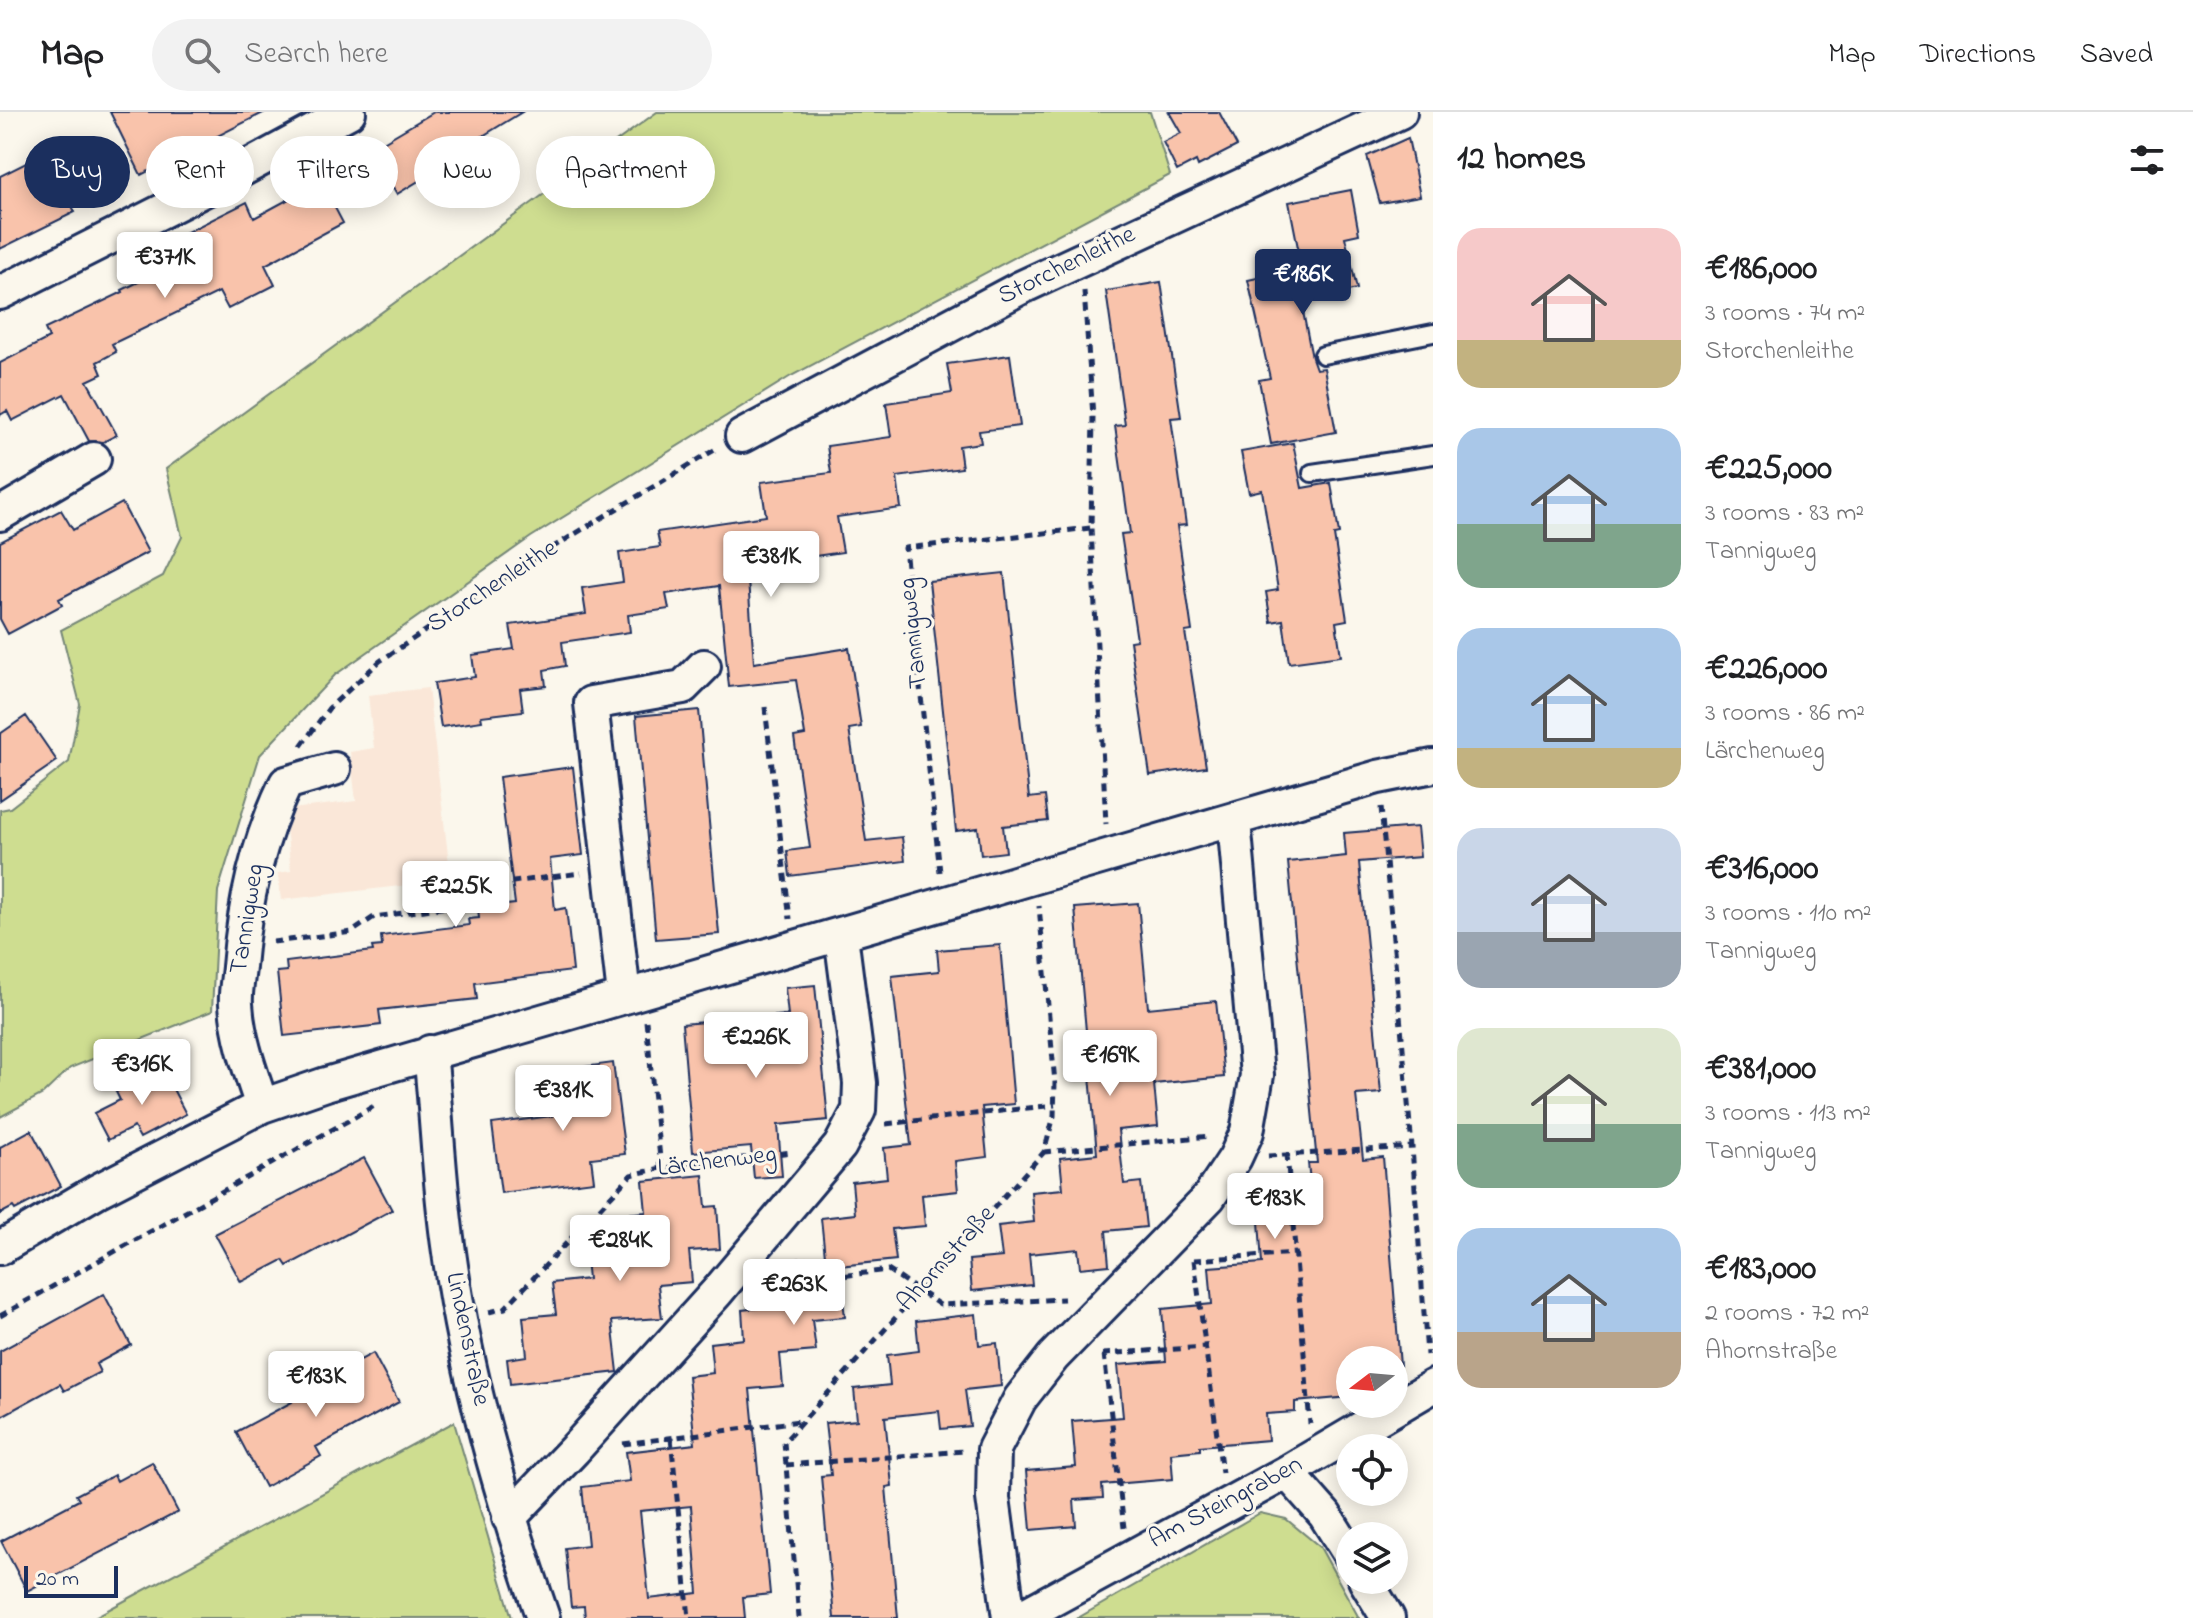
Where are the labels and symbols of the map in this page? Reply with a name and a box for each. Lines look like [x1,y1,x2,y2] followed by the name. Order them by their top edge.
[992,216,1143,316] street label: Storchenleithe
[109,232,221,300] pin: €371K
[1247,249,1359,317] pin: €186K
[420,530,566,643] street label: Storchenleithe
[715,531,827,599] pin: €381K
[889,576,939,690] street label: Tannigweg
[221,861,275,977] street label: Tannigweg
[400,861,512,929] pin: €225K
[700,1012,812,1080] pin: €226K
[1054,1030,1166,1098] pin: €169K
[86,1039,198,1107] pin: €316K
[507,1065,619,1133] pin: €381K
[655,1136,779,1188] street label: Lärchenweg
[1219,1173,1331,1241] pin: €183K
[889,1197,1006,1321] street label: Ahornstraße
[564,1215,676,1283] pin: €284K
[738,1259,850,1327] pin: €263K
[434,1269,500,1410] street label: Lindenstraße
[1336,1346,1408,1418] north arrow
[260,1351,372,1419] pin: €183K
[1142,1446,1310,1560] street label: Am Steingraben
[24,1562,118,1598] scale bar

